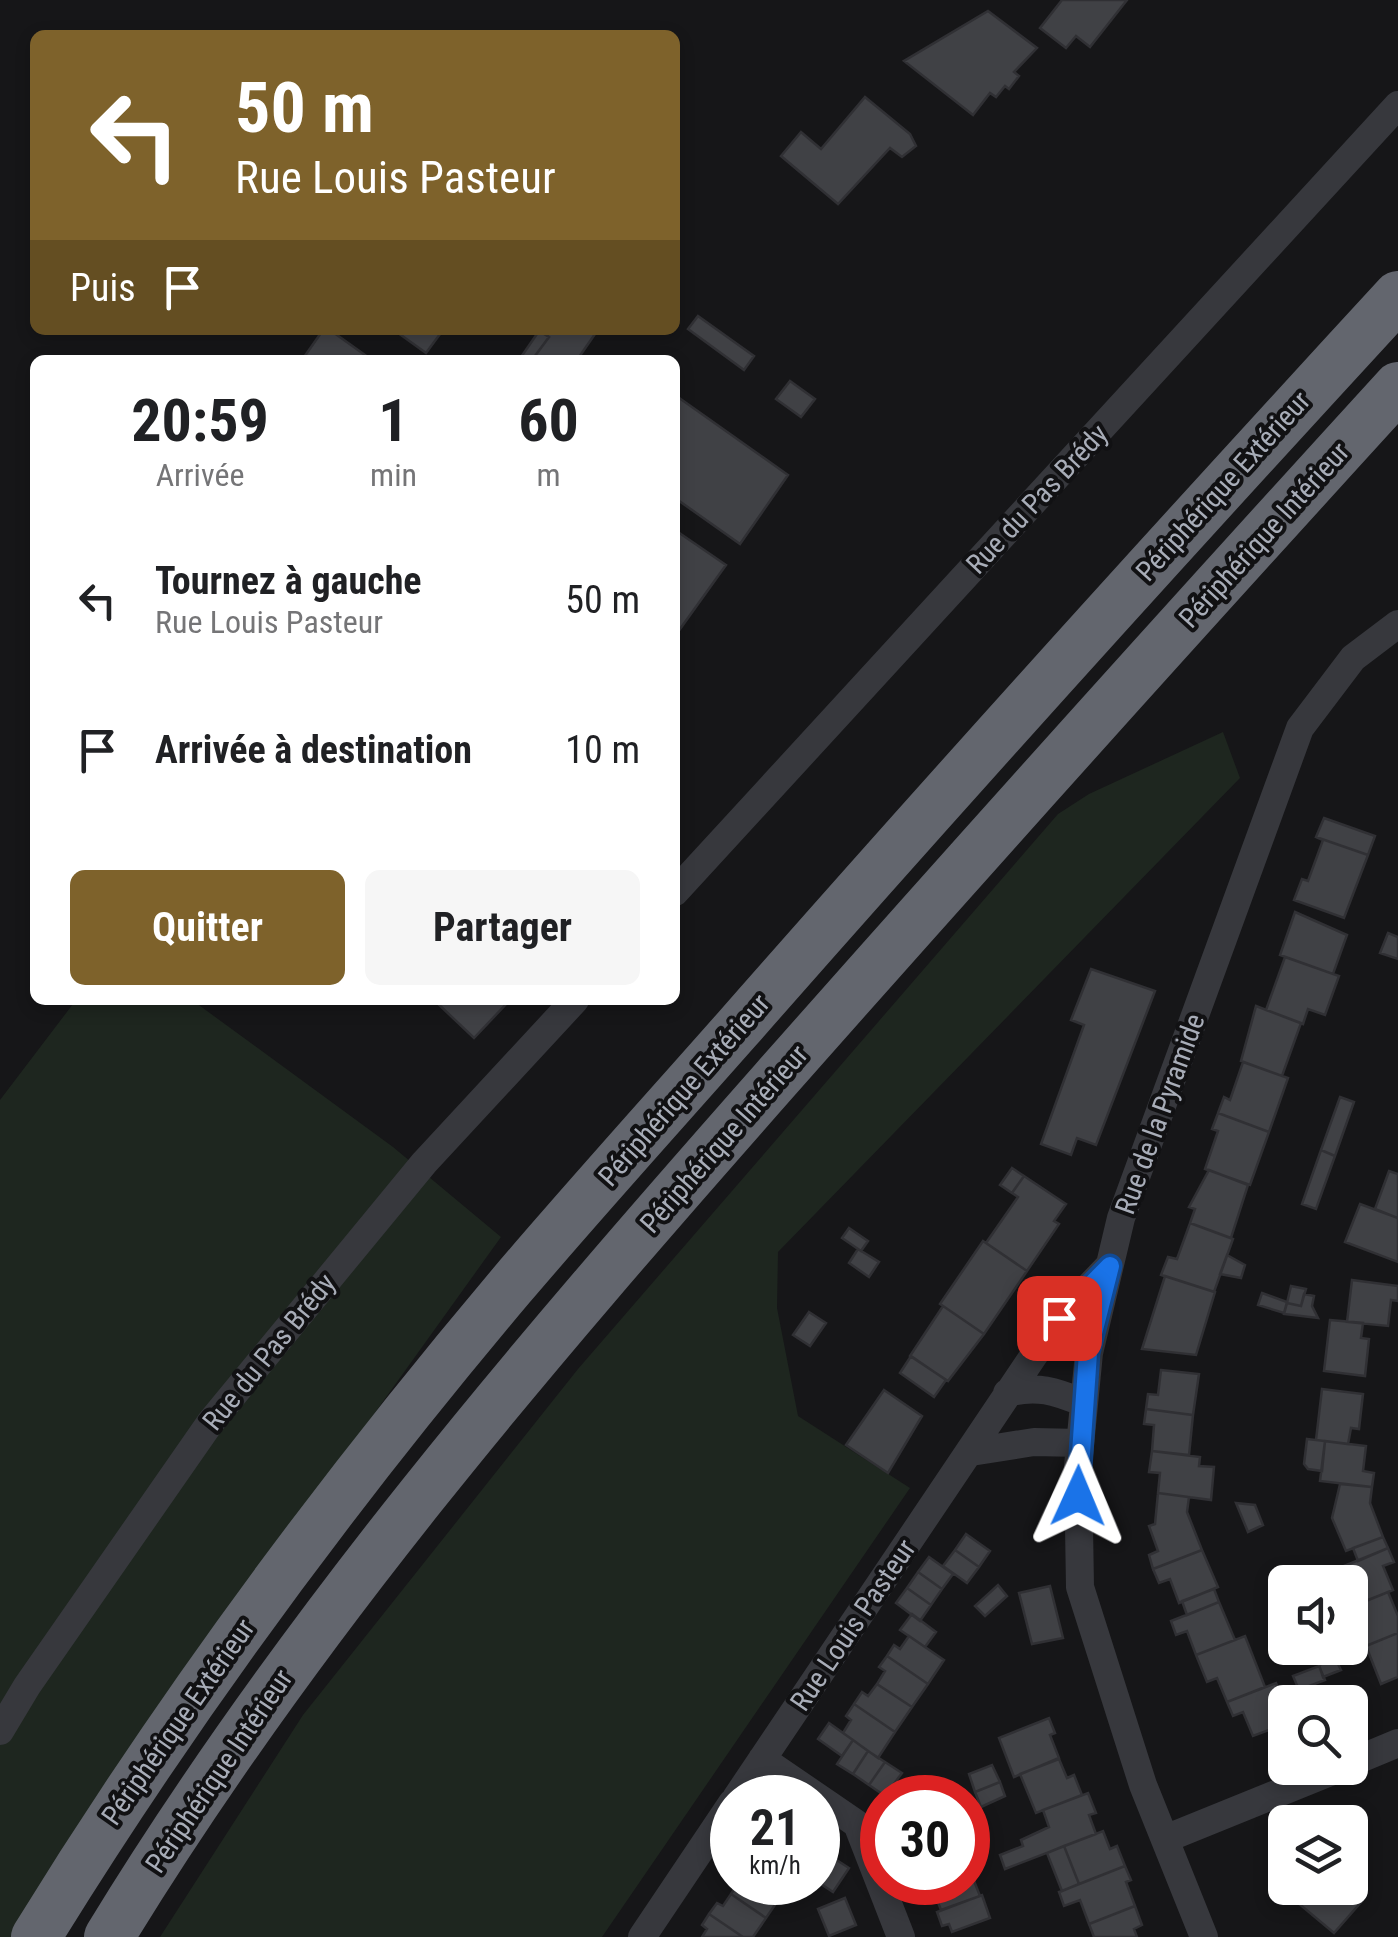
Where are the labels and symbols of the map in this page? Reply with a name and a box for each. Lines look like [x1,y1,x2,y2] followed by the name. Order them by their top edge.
[1129,384,1317,588] street label: Périphérique Extérieur
[959,417,1115,580] street label: Rue du Pas Brédy
[1172,436,1356,634] street label: Périphérique Intérieur
[592,987,776,1193] street label: Périphérique Extérieur
[1108,1009,1212,1219] street label: Rue de la Pyramide
[633,1038,815,1240] street label: Périphérique Intérieur
[196,1267,342,1437] street label: Rue du Pas Brédy
[1017,1276,1102,1361] pin
[1026,1444,1130,1548] position arrow
[784,1533,922,1717] street label: Rue Louis Pasteur
[95,1613,261,1831] street label: Périphérique Extérieur
[139,1663,299,1879] street label: Périphérique Intérieur
[860,1775,990,1905] speed limit sign: 30

